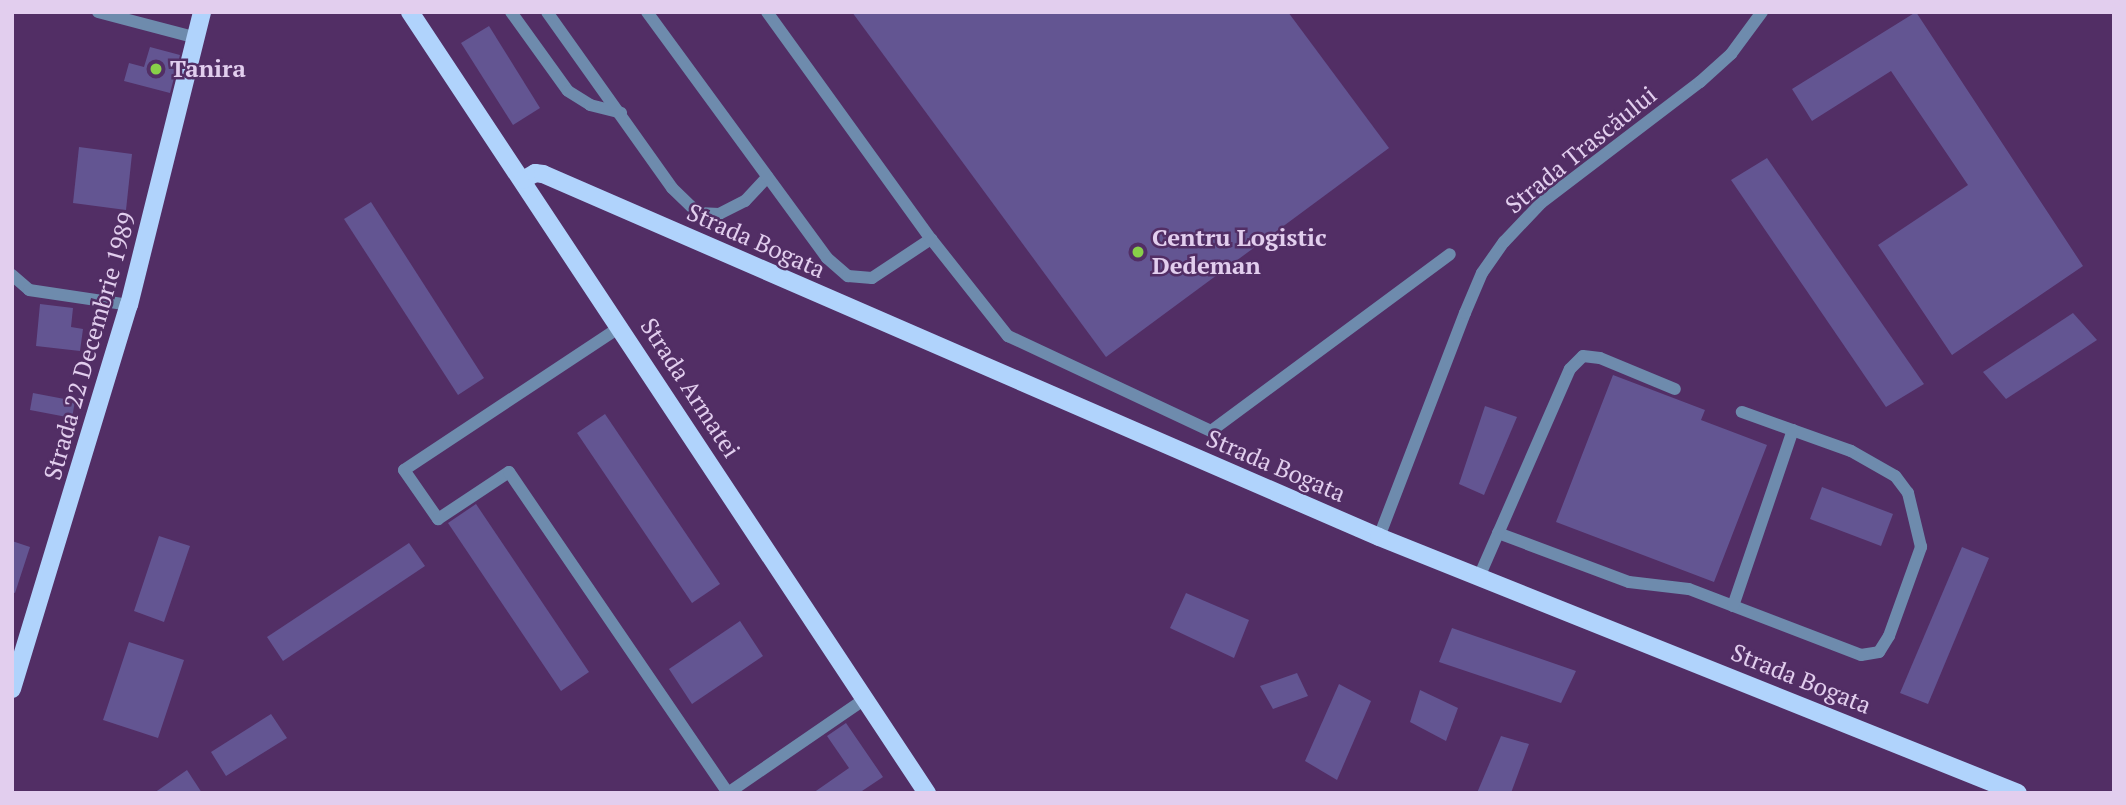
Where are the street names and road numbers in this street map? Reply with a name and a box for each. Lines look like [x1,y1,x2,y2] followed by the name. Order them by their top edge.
[1500,80,1662,220] street label: Strada Trascăului
[682,198,830,284] street label: Strada Bogata
[38,209,142,483] street label: Strada 22 Decembrie 1989
[634,313,746,463] street label: Strada Armatei
[1202,424,1350,508] street label: Strada Bogata
[1727,638,1875,720] street label: Strada Bogata

